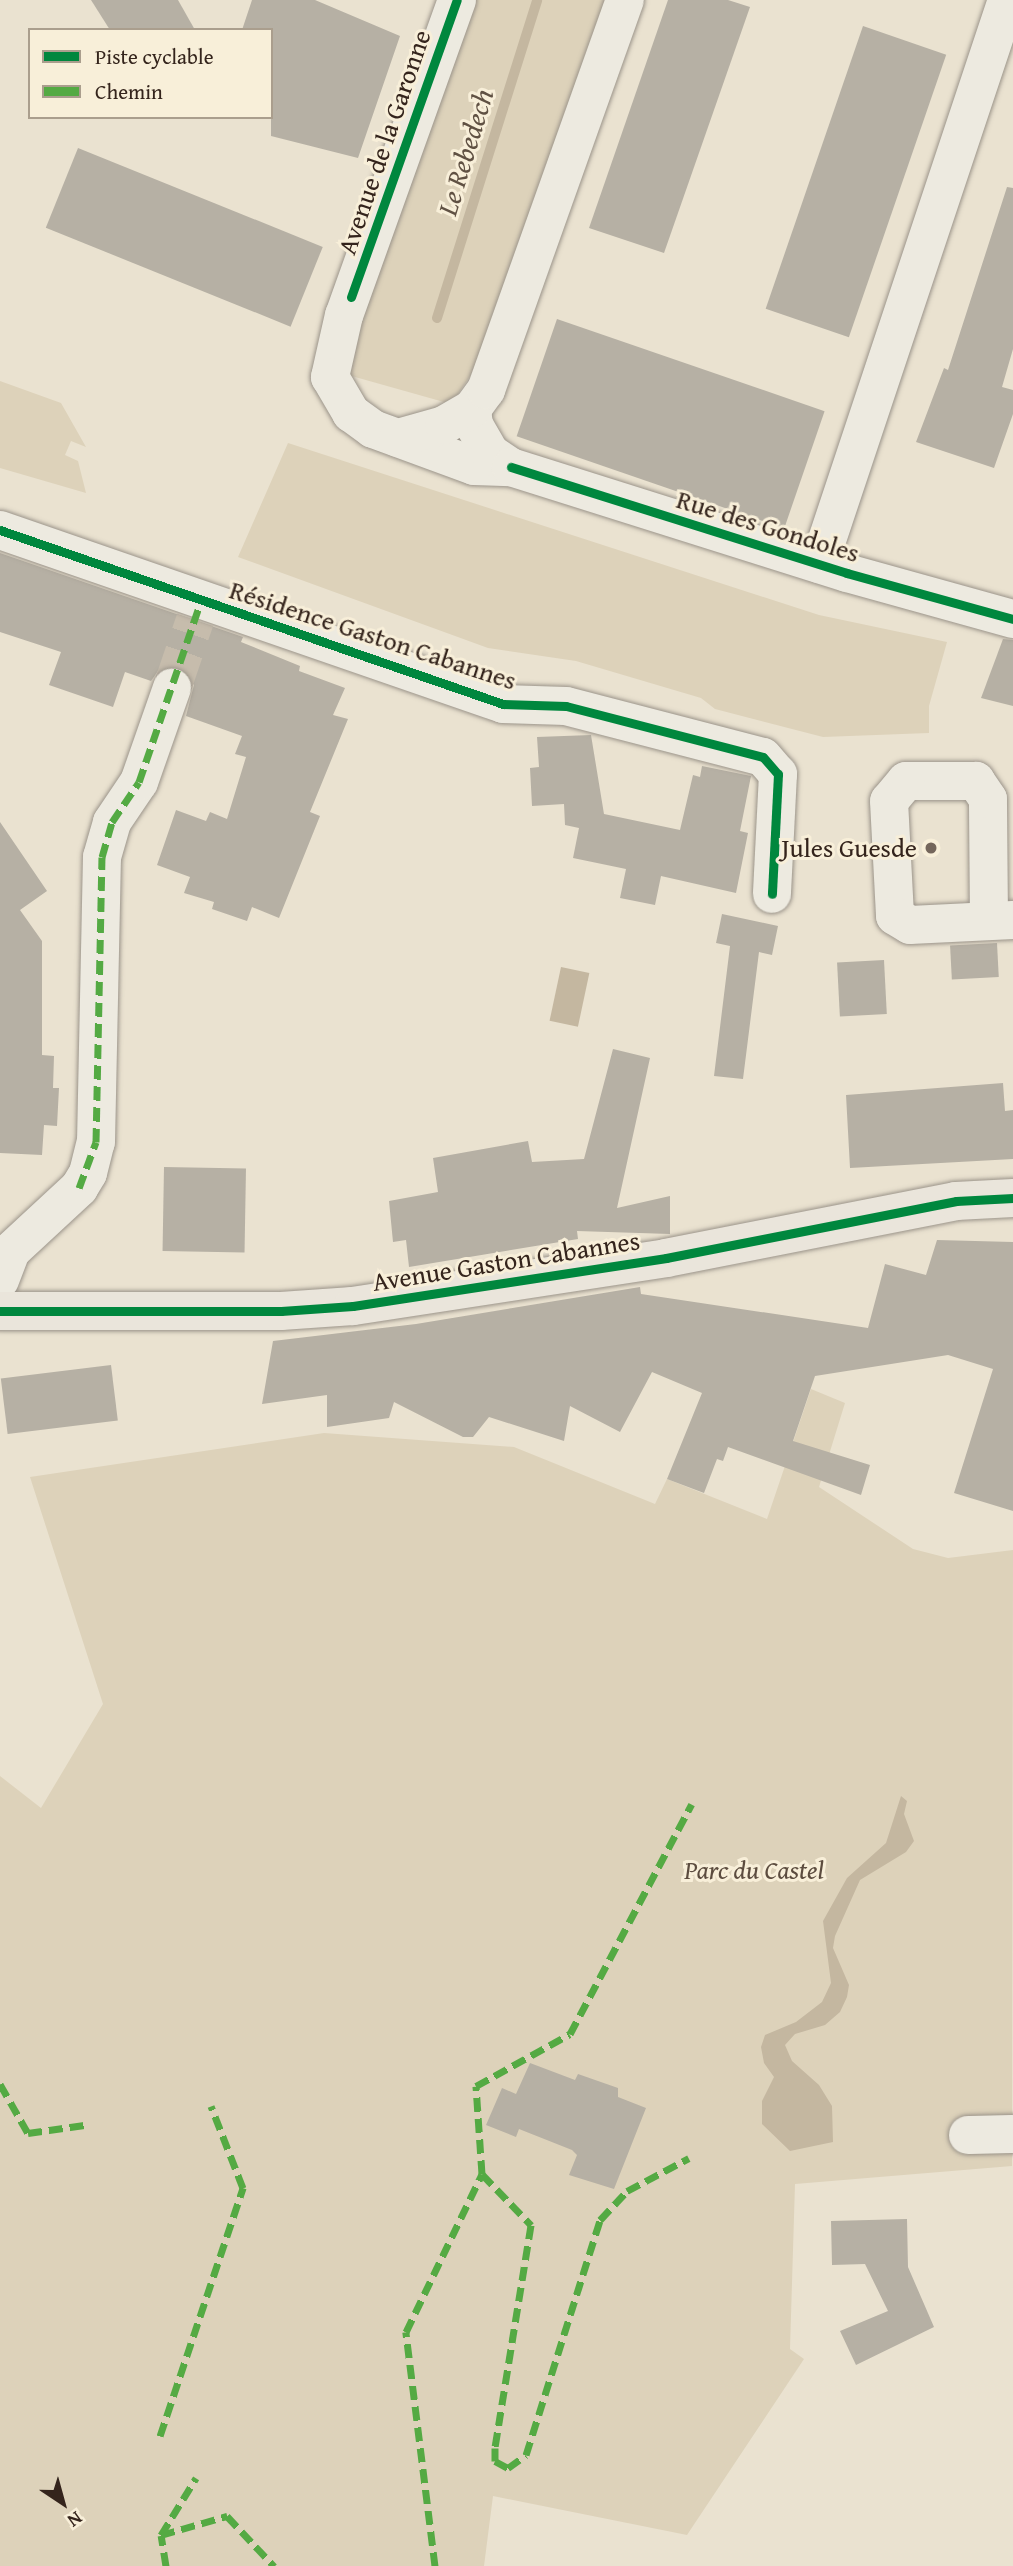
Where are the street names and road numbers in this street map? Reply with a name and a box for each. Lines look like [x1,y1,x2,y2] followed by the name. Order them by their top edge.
[331,26,437,258] street label: Avenue de la Garonne
[673,483,863,569] street label: Rue des Gondoles
[226,574,520,696] street label: Résidence Gaston Cabannes
[370,1224,642,1298] street label: Avenue Gaston Cabannes

